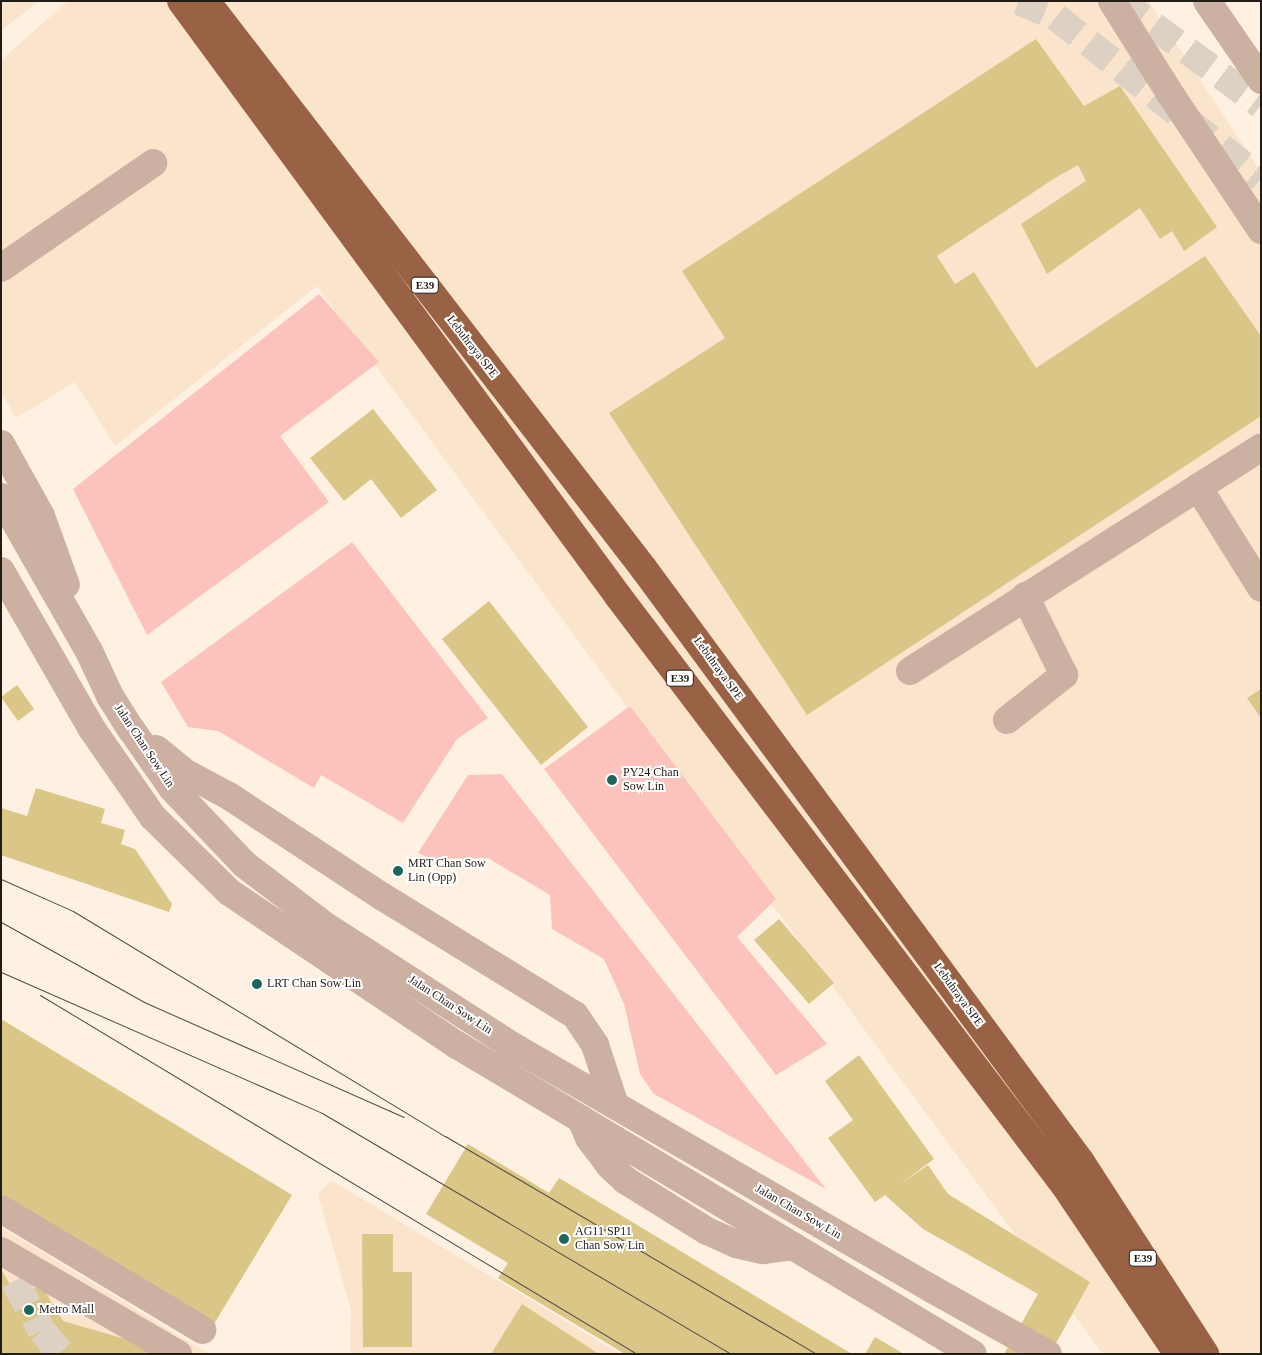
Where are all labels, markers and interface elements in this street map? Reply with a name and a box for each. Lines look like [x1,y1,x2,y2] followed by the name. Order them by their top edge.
[410,276,440,294] road number: E39
[443,313,501,381] street label: Lebuhraya SPE
[690,634,746,704] street label: Lebuhraya SPE
[665,670,695,686] road number: E39
[111,702,177,790] street label: Jalan Chan Sow Lin
[623,766,679,794] place label: PY24 Chan Sow Lin
[605,773,619,787] marker: PY24 Chan Sow Lin
[408,857,486,885] place label: MRT Chan Sow Lin (Opp)
[392,865,404,877] marker: MRT Chan Sow Lin (Opp)
[930,960,986,1030] street label: Lebuhraya SPE
[405,973,495,1037] street label: Jalan Chan Sow Lin
[267,977,361,991] place label: LRT Chan Sow Lin
[251,978,263,990] marker: LRT Chan Sow Lin
[752,1182,844,1242] street label: Jalan Chan Sow Lin
[575,1225,644,1253] place label: AG11 SP11 Chan Sow Lin
[557,1232,571,1246] marker: AG11 SP11 Chan Sow Lin
[1128,1250,1158,1266] road number: E39
[39,1303,94,1317] place label: Metro Mall
[23,1304,35,1316] marker: Metro Mall

